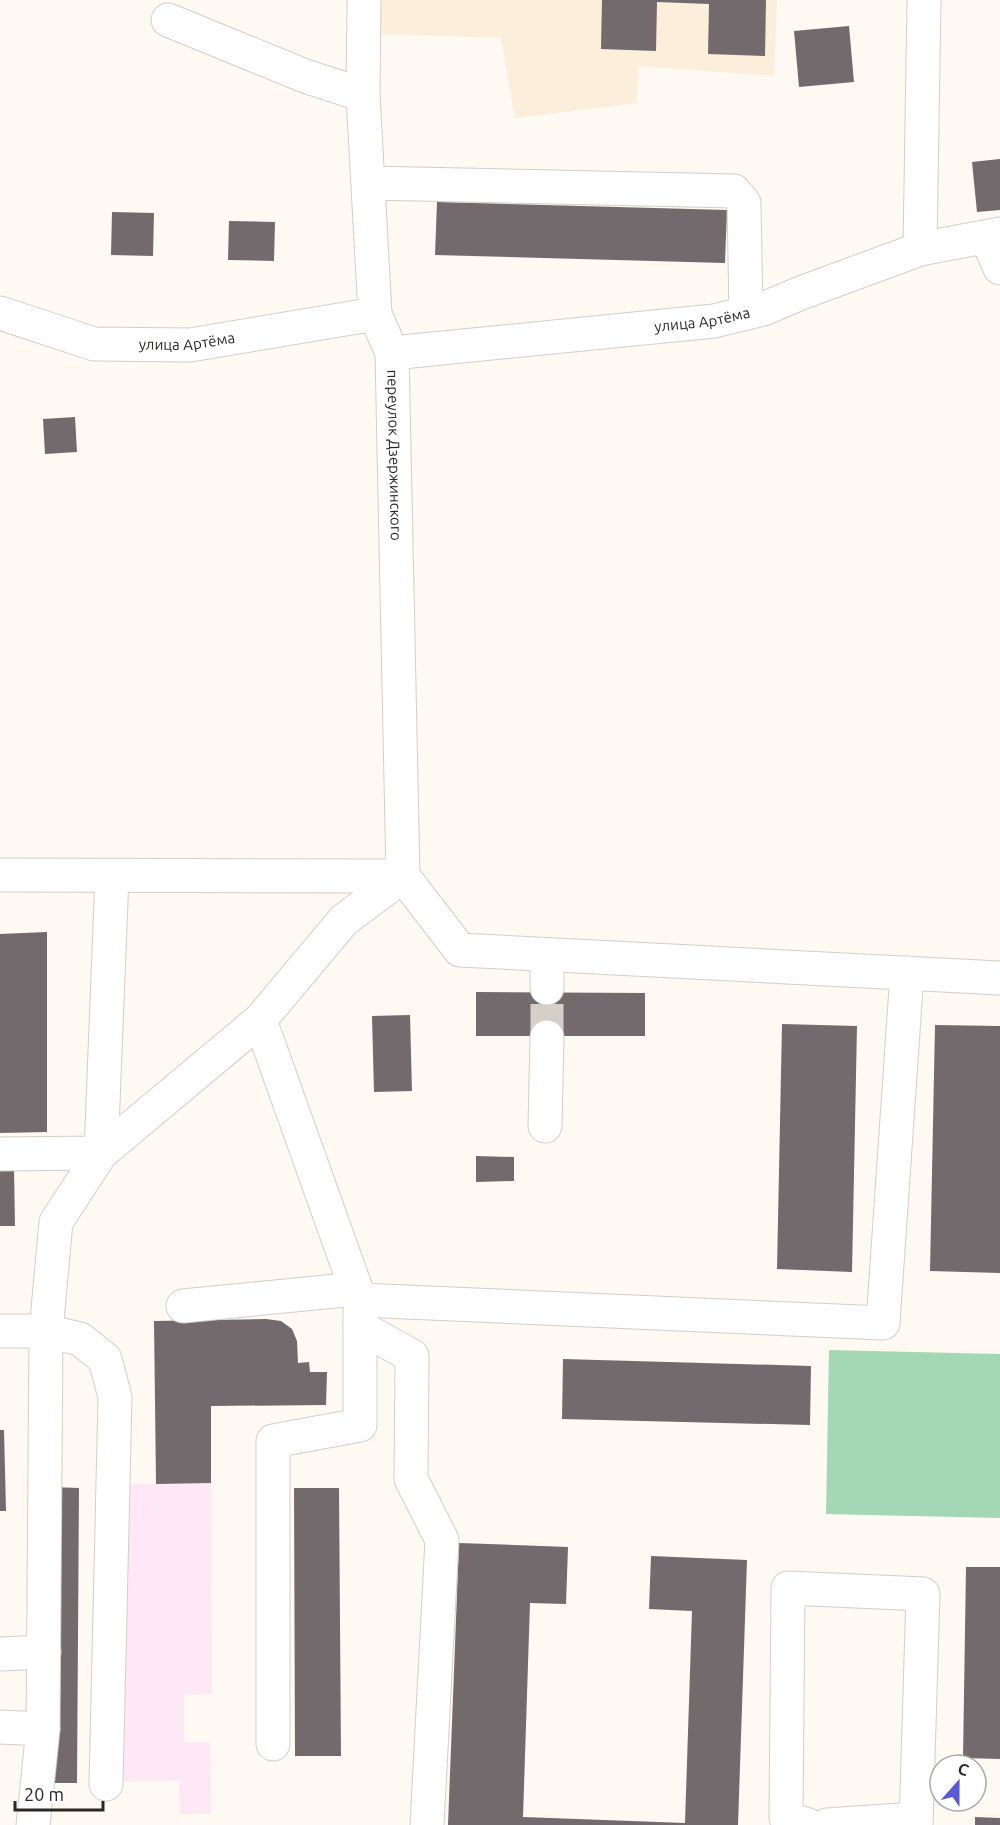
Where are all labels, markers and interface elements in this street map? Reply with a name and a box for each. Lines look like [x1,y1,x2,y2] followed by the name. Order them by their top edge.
[653,304,752,335] street label: улица Артёма
[139,329,236,353] street label: улица Артёма
[384,369,405,541] street label: переулок Дзержинского
[928,1753,988,1813] north arrow
[955,1759,971,1779] text: С
[15,1774,104,1812] scale bar
[24,1784,64,1804] text: 20 m

